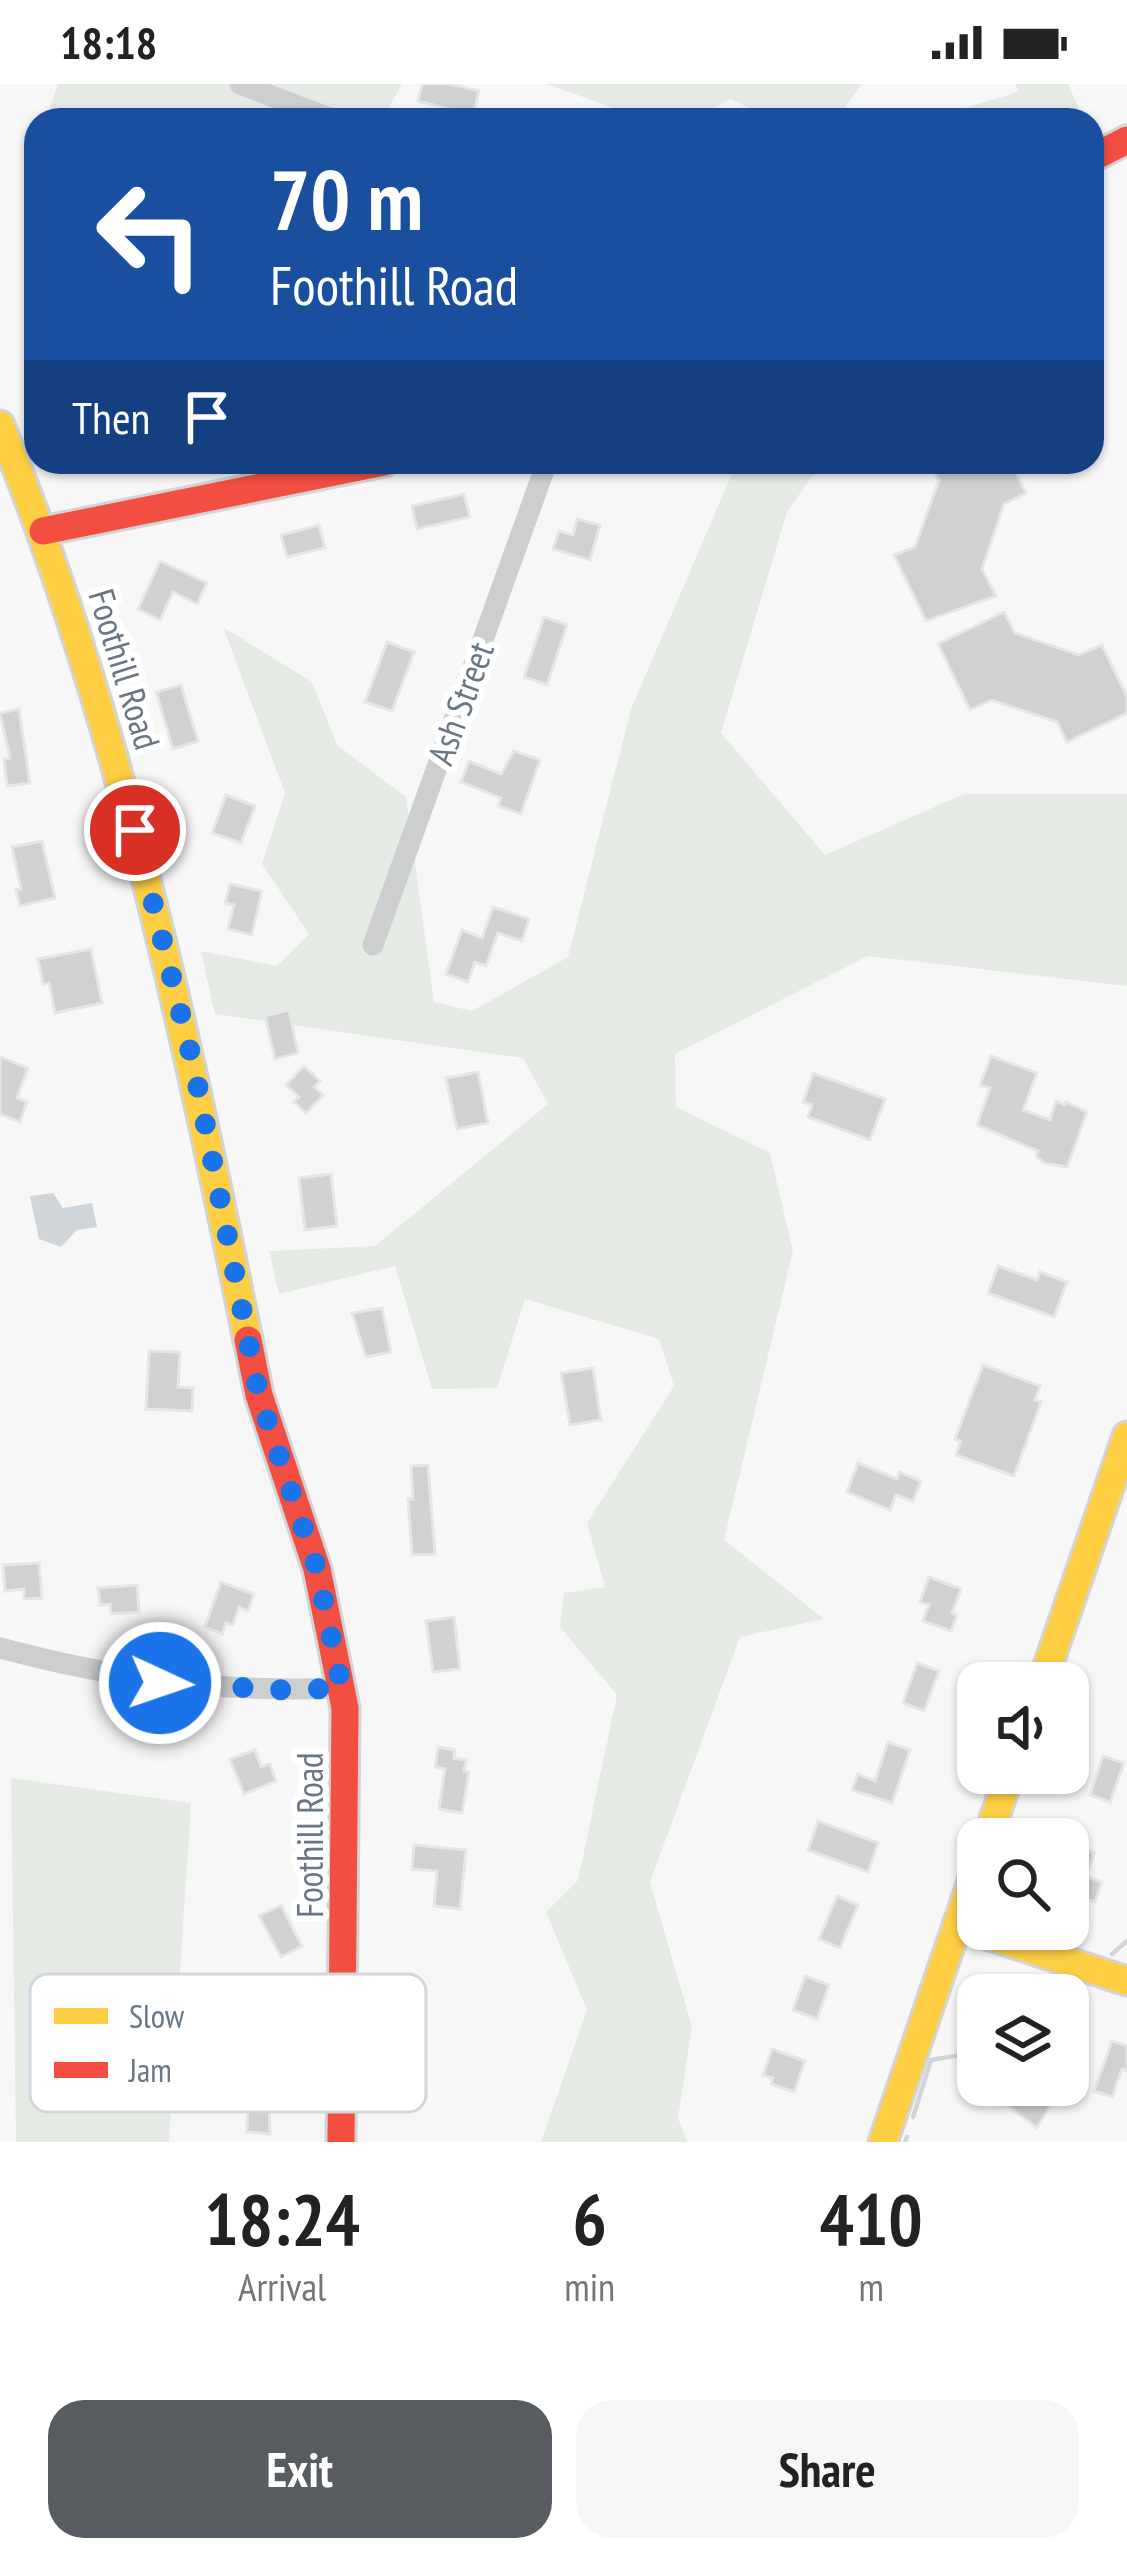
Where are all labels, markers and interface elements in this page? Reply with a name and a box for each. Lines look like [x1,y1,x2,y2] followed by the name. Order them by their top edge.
[60,13,157,71] text: 18:18
[270,144,423,253] text: 70 m
[72,156,228,312] icon: left
[270,250,518,320] text: Foothill Road
[174,384,240,450] icon: arrive
[72,388,150,446] text: Then
[78,583,172,755] street label: Foothill Road
[416,635,504,771] street label: Ash Street
[84,779,186,881] pin
[102,797,168,863] icon: arrive
[97,1620,223,1746] position arrow
[957,1662,1089,2106] map controls
[957,1662,1089,1794] button: sound
[286,1752,333,1918] street label: Foothill Road
[957,1818,1089,1950] button: search
[30,1974,426,2112] legend
[957,1974,1089,2106] button: layers
[129,1994,185,2037] text: Slow
[128,2048,172,2091] text: Jam
[204,2172,360,2265] text: 18:24
[573,2172,607,2265] text: 6
[819,2172,923,2265] text: 410
[238,2261,326,2312] text: Arrival
[564,2261,615,2312] text: min
[858,2261,884,2312] text: m
[48,2400,552,2538] button: Exit
[576,2400,1079,2538] button: Share

